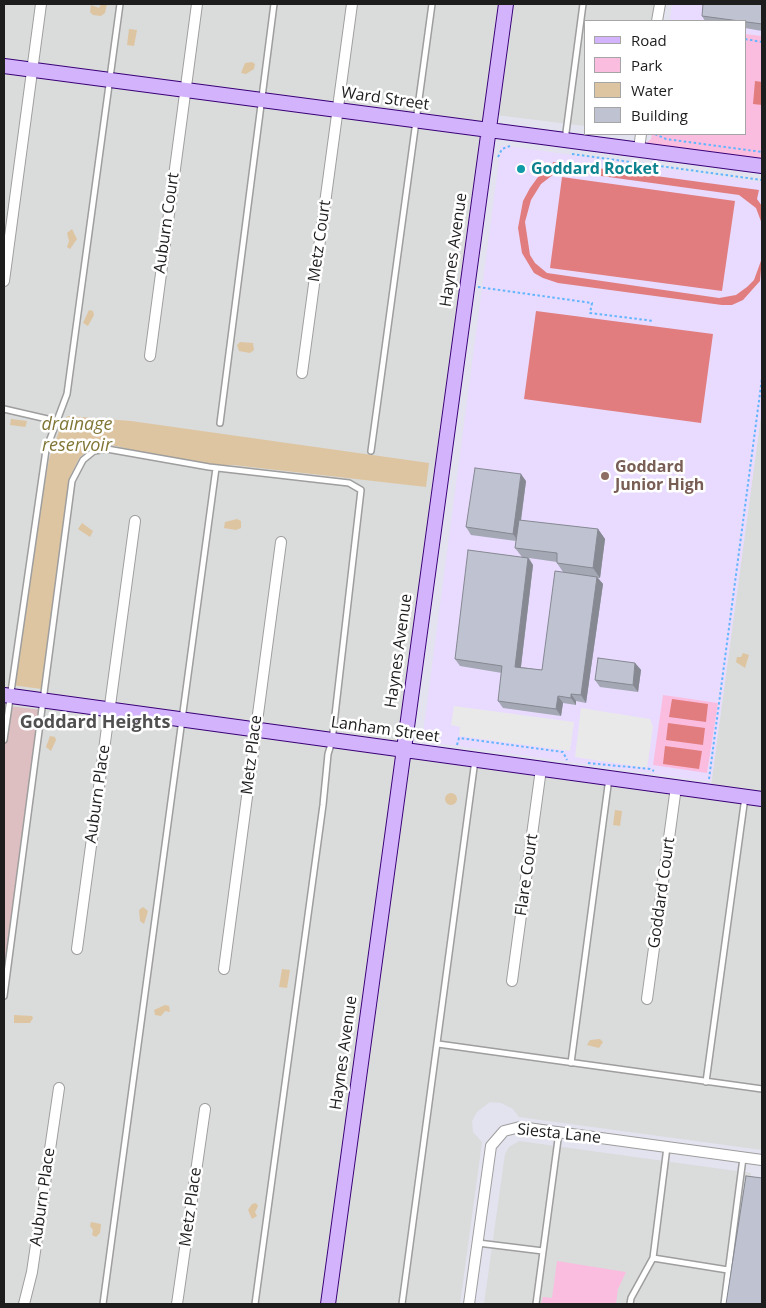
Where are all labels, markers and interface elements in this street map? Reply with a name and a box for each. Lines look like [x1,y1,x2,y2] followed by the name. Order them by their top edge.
[584,20,746,135] legend
[631,30,667,50] text: Road
[631,55,662,75] text: Park
[631,80,673,100] text: Water
[340,83,430,115] street label: Ward Street
[631,105,688,125] text: Building
[531,159,659,179] place label: Goddard Rocket
[515,163,527,175] marker: Goddard Rocket
[150,171,184,275] street label: Auburn Court
[436,192,472,308] street label: Haynes Avenue
[305,199,335,283] street label: Metz Court
[41,414,113,456] water label: drainage reservoir
[615,457,704,495] place label: Goddard Junior High
[599,470,611,482] marker: Goddard Junior High
[381,593,417,709] street label: Haynes Avenue
[20,712,170,734] district label: Goddard Heights
[329,713,441,747] street label: Lanham Street
[238,714,266,796] street label: Metz Place
[82,744,114,844] street label: Auburn Place
[512,833,542,917] street label: Flare Court
[645,836,679,950] street label: Goddard Court
[326,995,362,1111] street label: Haynes Avenue
[516,1120,602,1148] street label: Siesta Lane
[27,1147,59,1247] street label: Auburn Place
[176,1166,206,1248] street label: Metz Place

